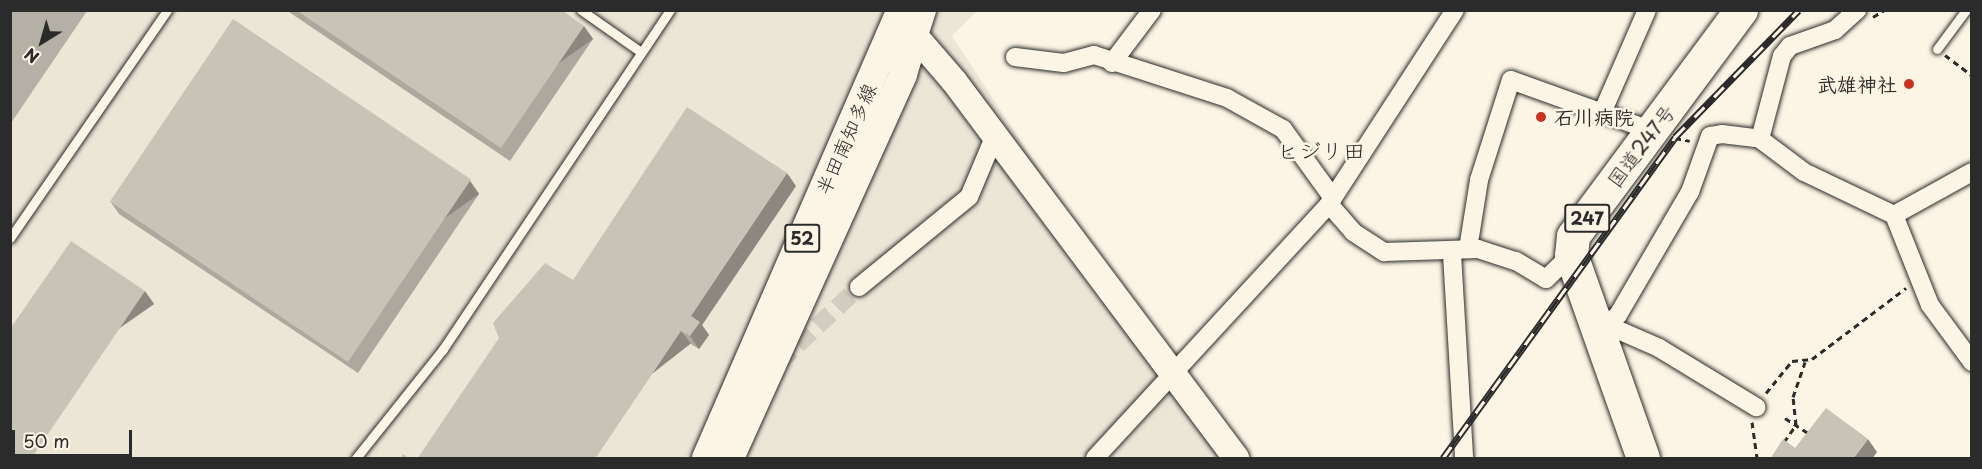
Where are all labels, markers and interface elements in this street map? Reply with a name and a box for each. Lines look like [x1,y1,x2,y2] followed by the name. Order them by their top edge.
[12,12,72,72] north arrow
[19,43,43,70] text: N
[1817,72,1897,96] place label: 武雄神社
[1902,77,1916,91] marker: 武雄神社
[811,79,881,199] street label: 半田南知多線
[1602,100,1680,192] street label: 国道247号
[1554,105,1634,129] place label: 石川病院
[1532,108,1550,126] marker: 石川病院
[1277,137,1365,163] district label: ヒジリ田
[1563,203,1611,233] road number: 247
[784,223,820,253] road number: 52
[15,418,135,456] scale bar
[23,427,70,454] text: 50 m

